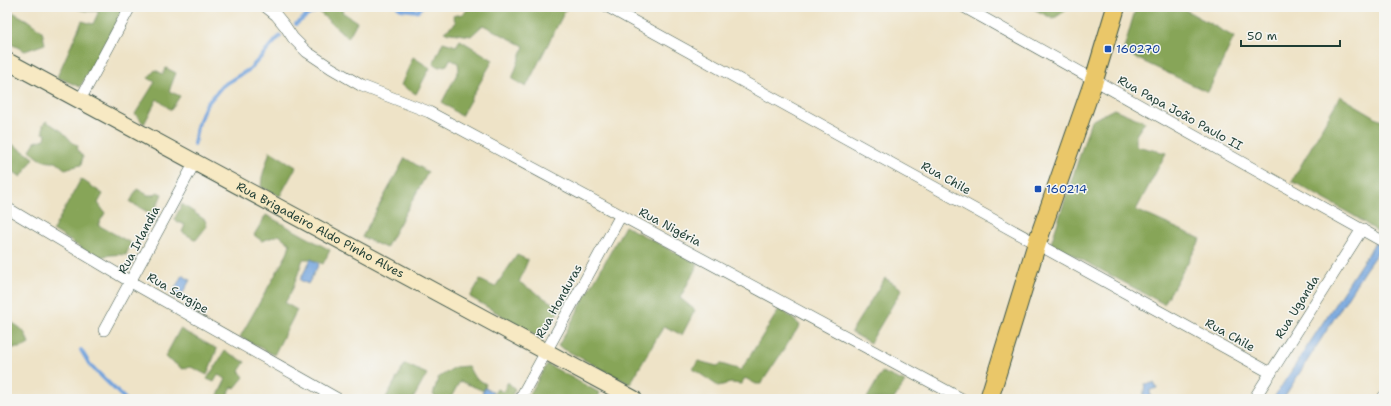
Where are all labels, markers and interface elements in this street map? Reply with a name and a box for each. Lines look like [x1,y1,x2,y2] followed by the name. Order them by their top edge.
[1241,22,1340,48] scale bar
[1247,28,1277,44] text: 50 m
[1116,41,1160,57] place label: 160270
[1103,44,1113,54] marker: 160270
[1115,72,1246,154] street label: Rua Papa João Paulo II
[918,158,974,198] street label: Rua Chile
[234,178,407,282] street label: Rua Brigadeiro Aldo Pinho Alves
[1046,181,1087,197] place label: 160214
[1033,184,1043,194] marker: 160214
[114,203,164,277] street label: Rua Irlandia
[636,204,704,250] street label: Rua Nigéria
[532,261,586,341] street label: Rua Honduras
[144,269,212,317] street label: Rua Sergipe
[1271,272,1323,342] street label: Rua Uganda
[1202,315,1258,355] street label: Rua Chile

